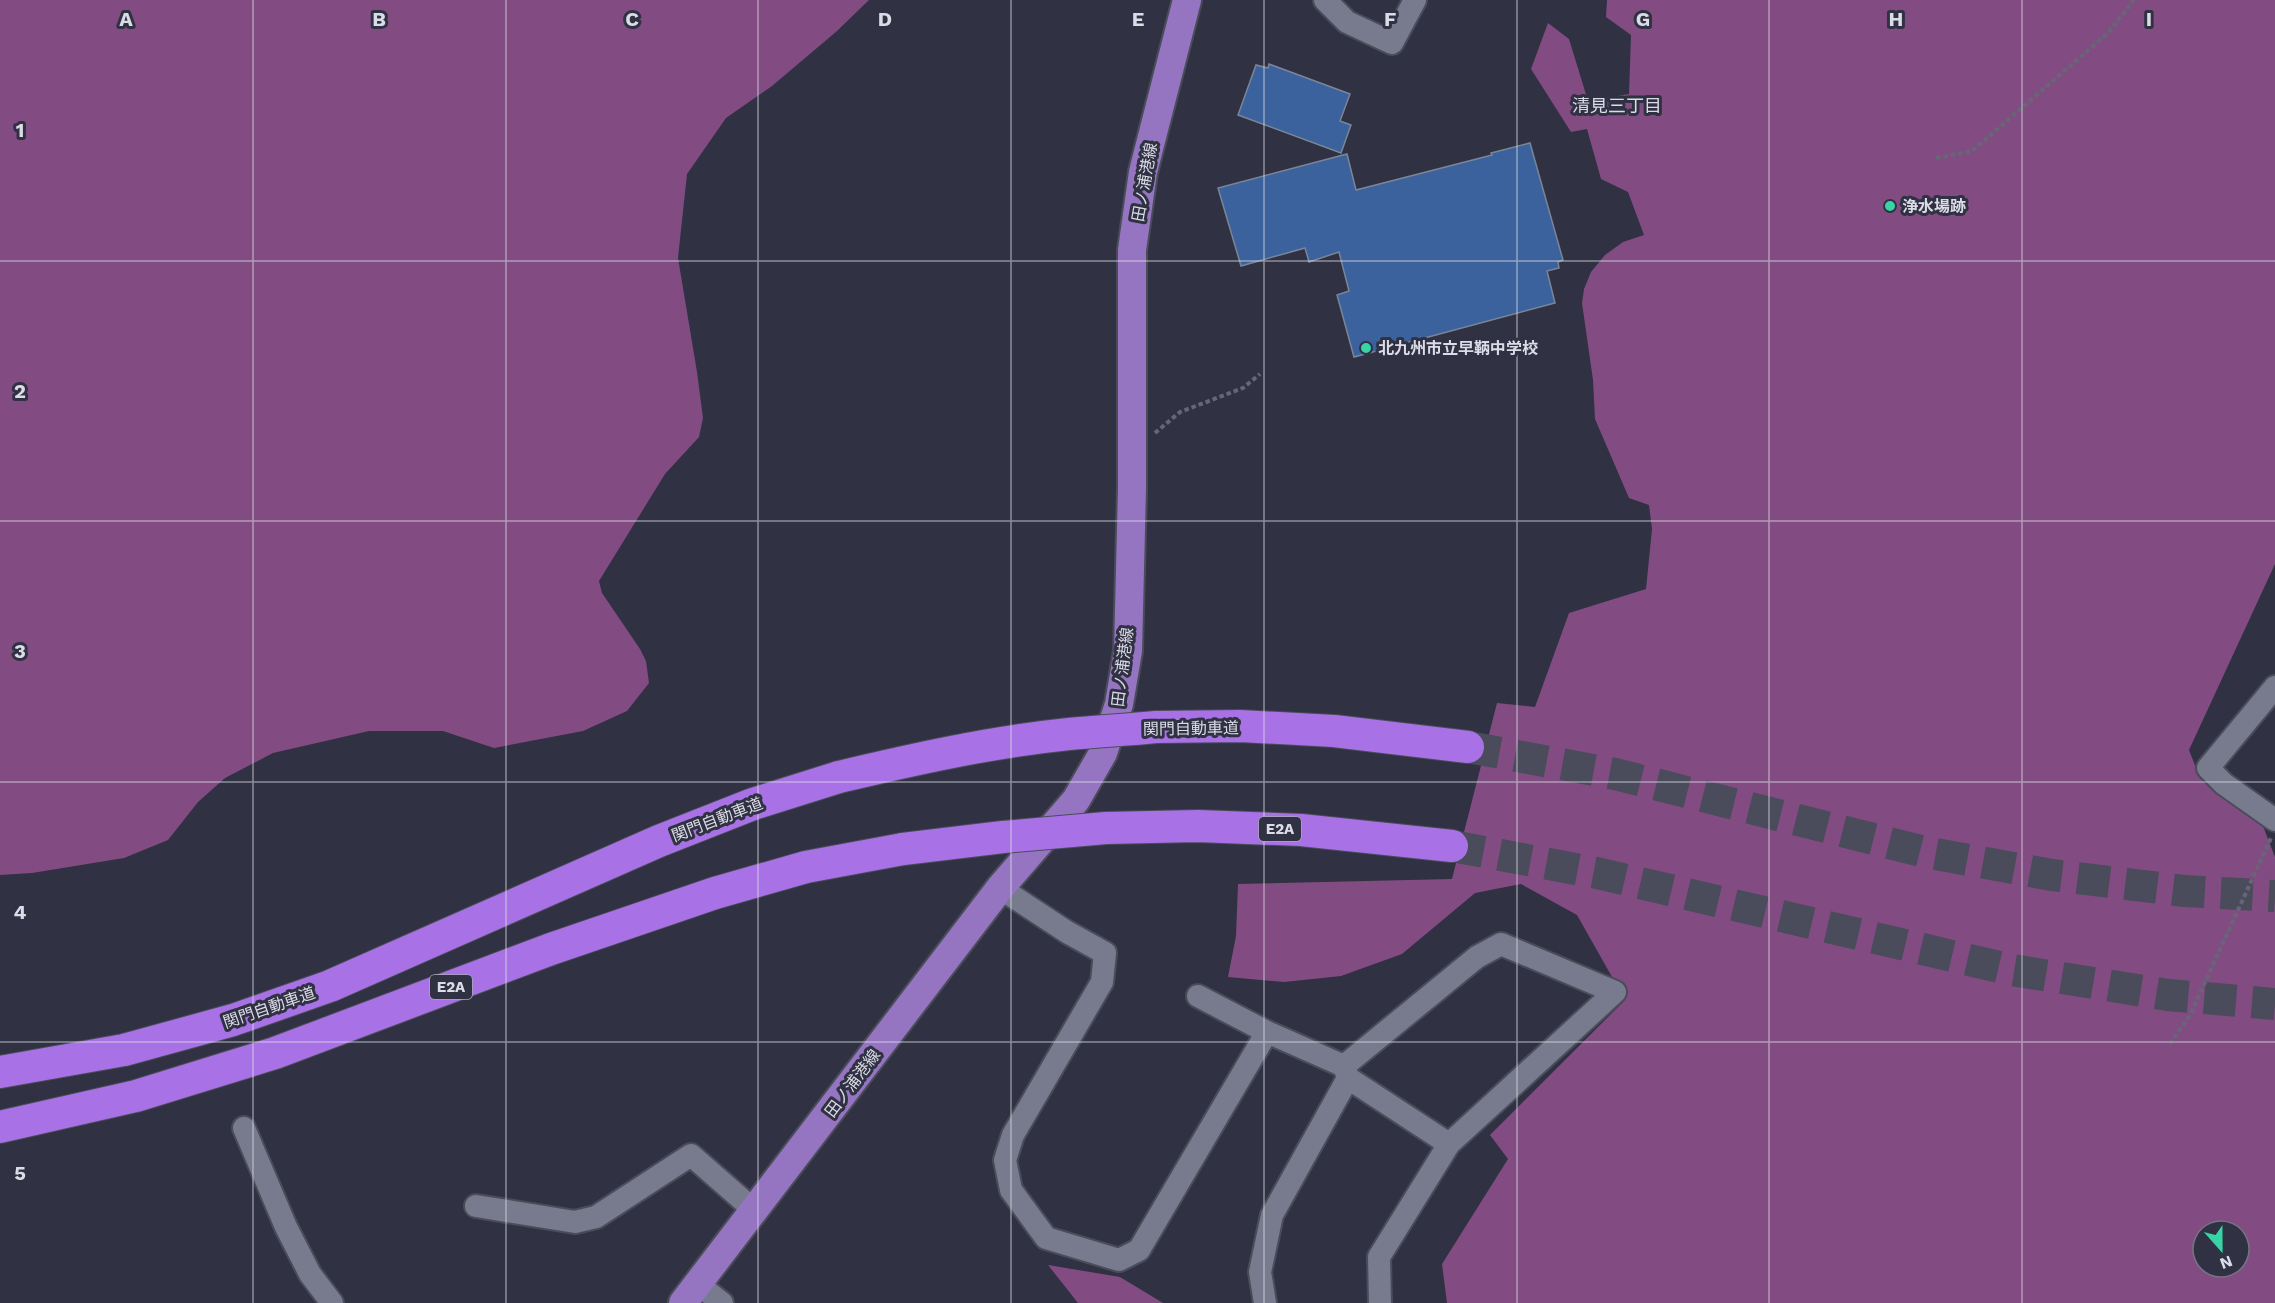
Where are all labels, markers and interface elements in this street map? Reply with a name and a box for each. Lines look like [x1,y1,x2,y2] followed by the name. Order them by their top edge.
[119,7,133,31] text: A
[372,7,386,31] text: B
[625,7,639,31] text: C
[878,7,892,31] text: D
[1132,7,1144,31] text: E
[1384,7,1396,31] text: F
[1636,7,1650,31] text: G
[1889,7,1903,31] text: H
[2146,7,2152,31] text: I
[1572,95,1662,116] district label: 清見三丁目
[16,118,24,142] text: 1
[1128,141,1161,223] street label: 田ノ浦港線
[1902,197,1966,216] place label: 浄水場跡
[1883,199,1897,213] marker: 浄水場跡
[1378,339,1538,358] place label: 北九州市立早鞆中学校
[1359,341,1373,355] marker: 北九州市立早鞆中学校
[14,379,26,403] text: 2
[1108,626,1137,708] street label: 田ノ浦港線
[14,639,26,663] text: 3
[1143,718,1239,739] street label: 関門自動車道
[669,793,765,846] street label: 関門自動車道
[1259,817,1301,841] road number: E2A
[14,900,27,924] text: 4
[430,975,472,999] road number: E2A
[221,983,318,1032] street label: 関門自動車道
[821,1046,884,1121] street label: 田ノ浦港線
[14,1161,26,1185] text: 5
[2191,1219,2251,1279] north arrow
[2217,1252,2235,1274] text: N

